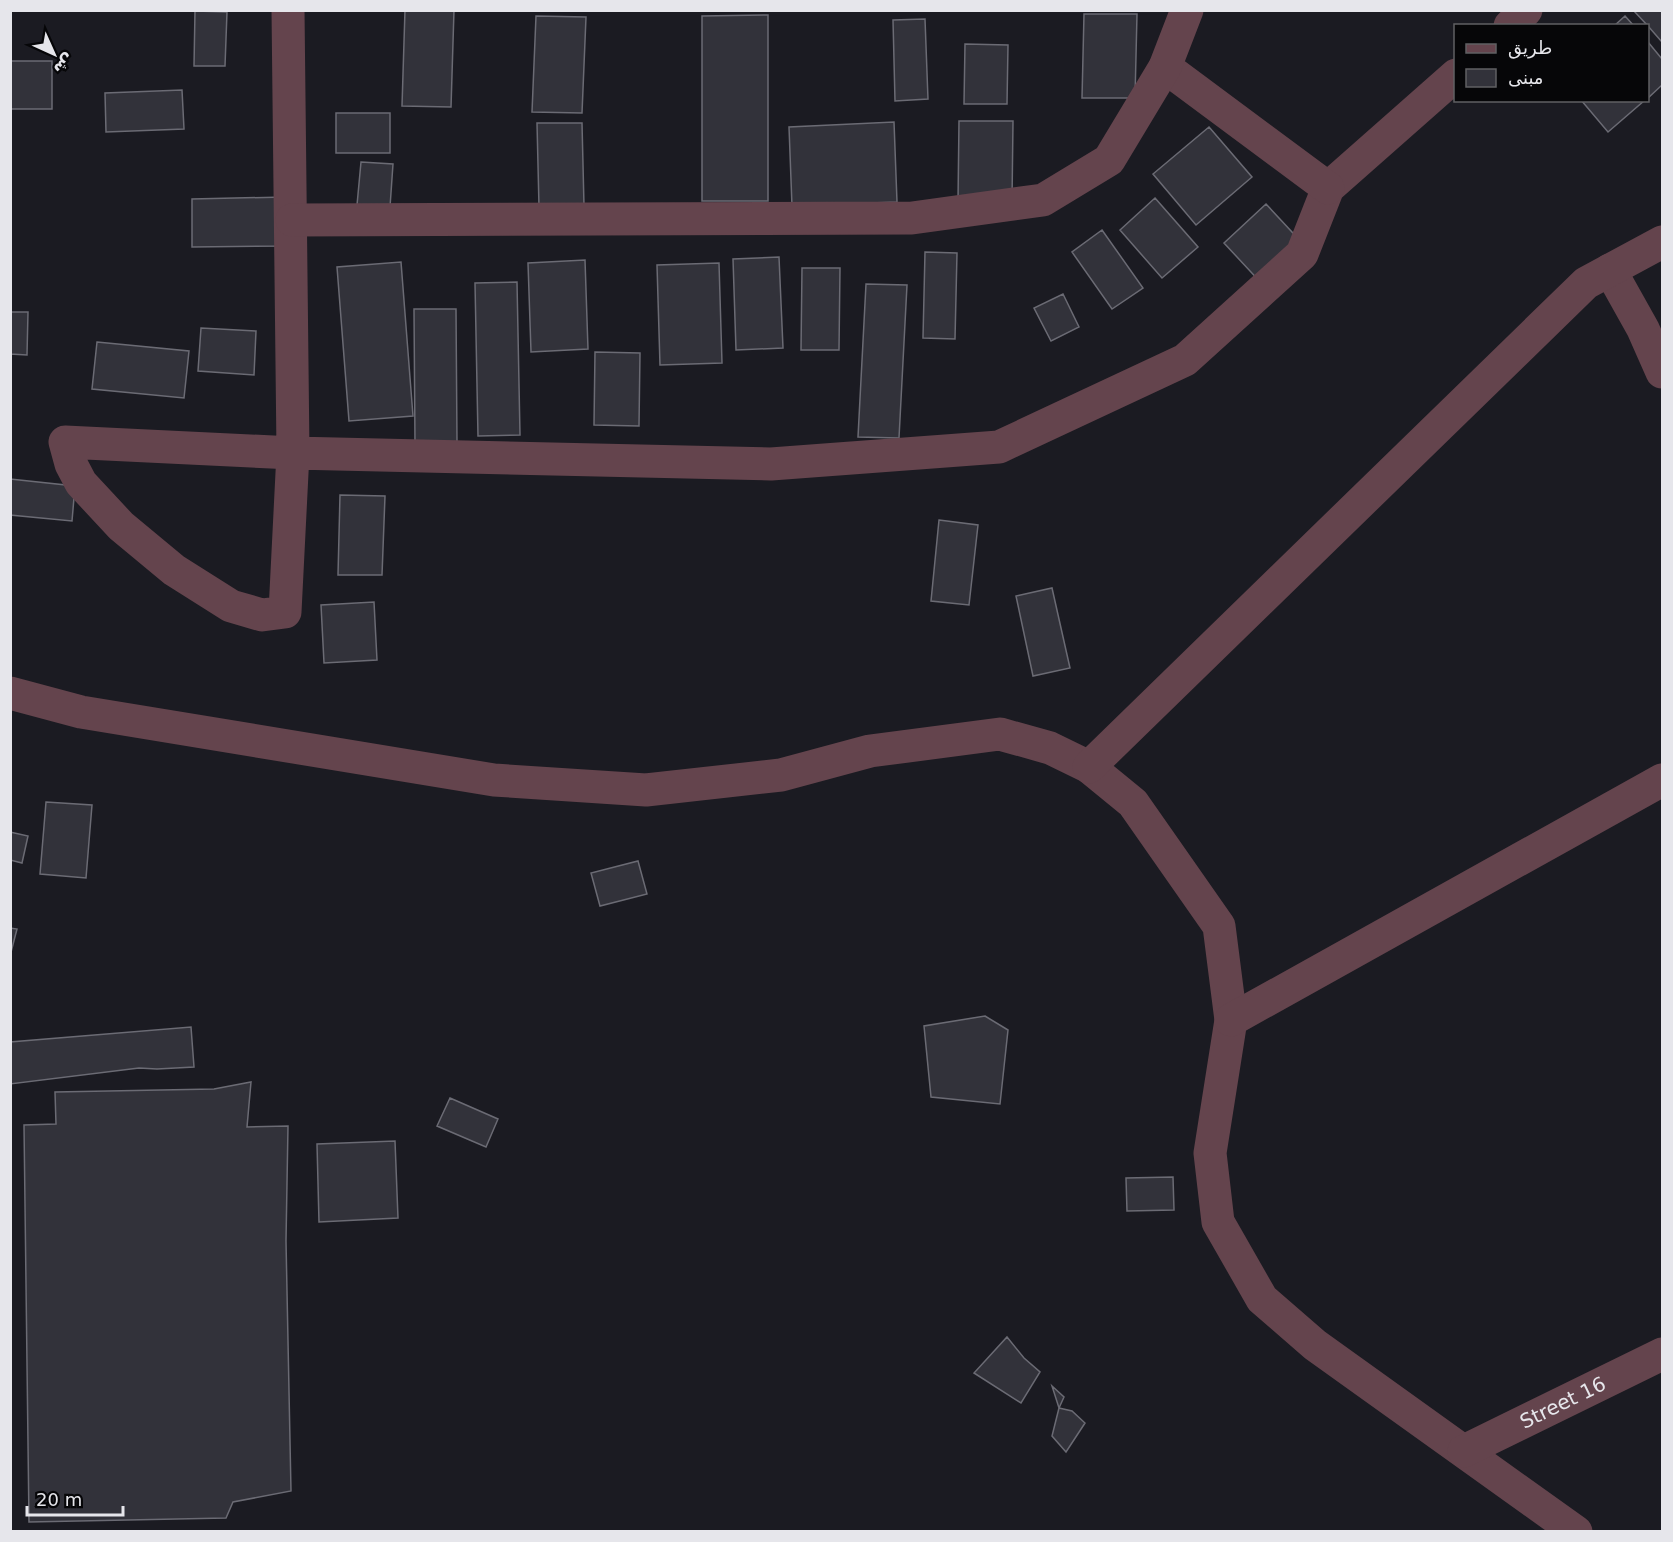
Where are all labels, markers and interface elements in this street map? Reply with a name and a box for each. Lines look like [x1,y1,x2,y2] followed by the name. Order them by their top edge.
[24,24,84,84] north arrow
[1454,24,1649,102] legend
[1508,37,1552,59] text: طريق
[50,50,79,79] text: ش
[1508,67,1544,88] text: مبنى
[1516,1371,1610,1434] street label: Street 16
[27,1479,123,1517] scale bar
[36,1489,82,1510] text: 20 m

